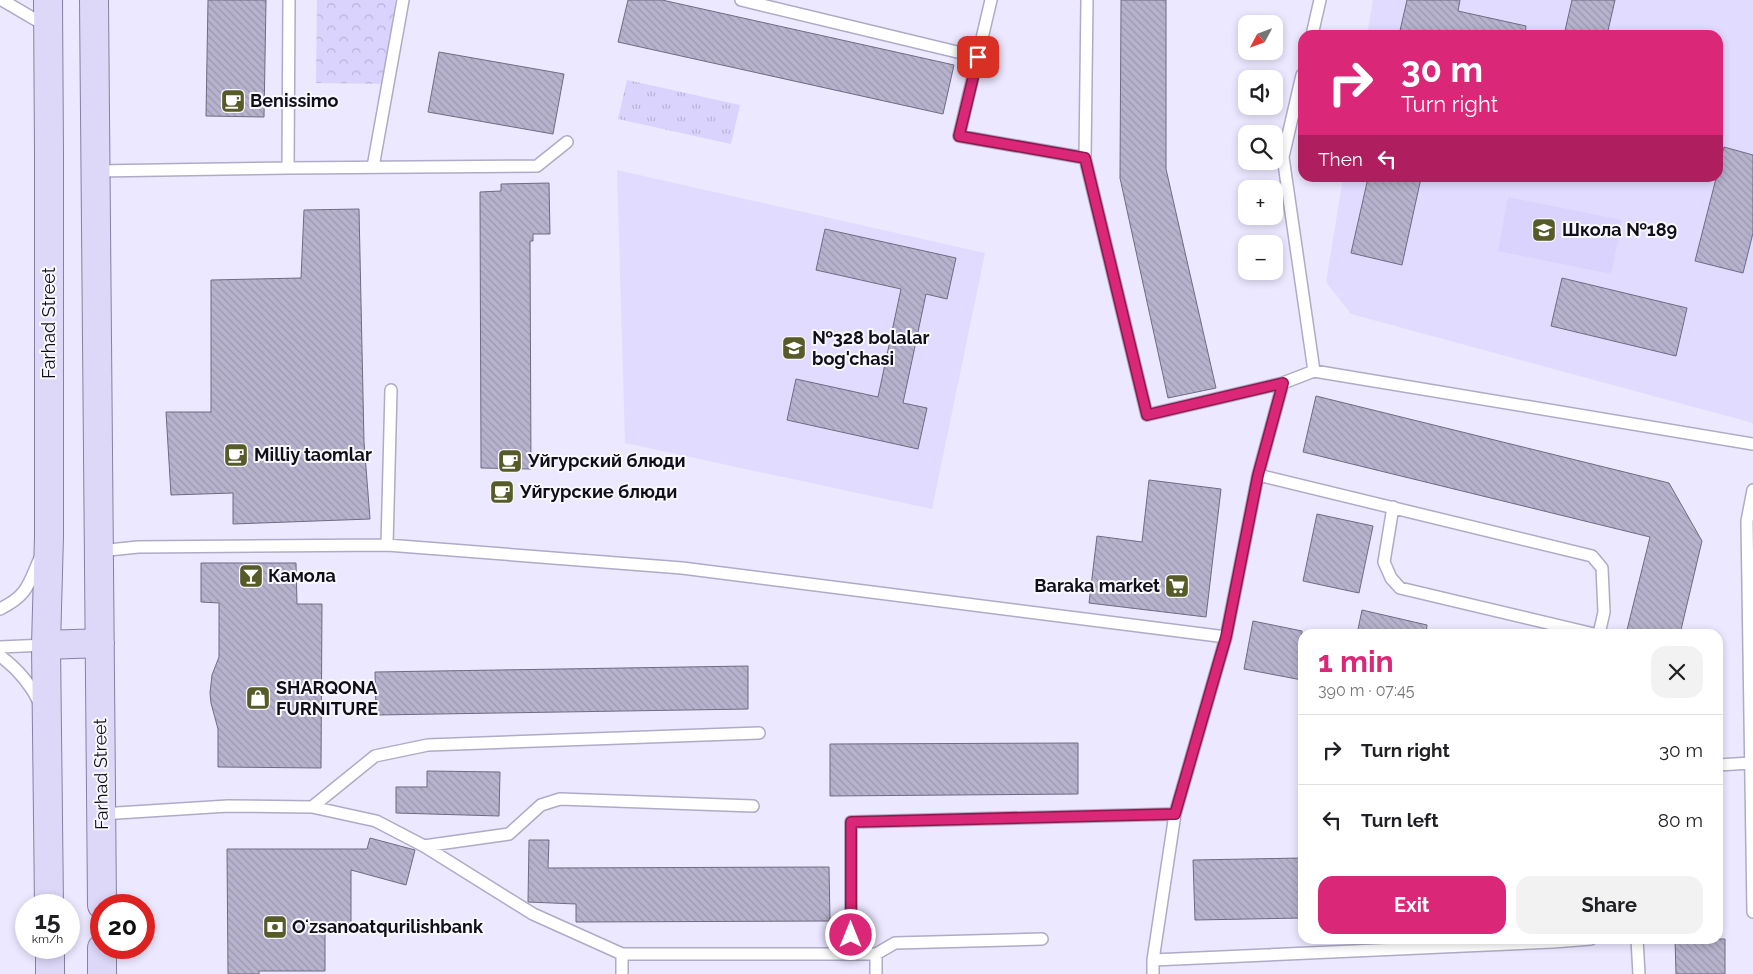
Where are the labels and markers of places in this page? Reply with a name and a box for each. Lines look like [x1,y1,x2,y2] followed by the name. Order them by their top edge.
[957,36,999,78] pin
[220,88,246,114] cafe icon: Benissimo
[250,90,339,111] place label: Benissimo
[1531,217,1557,243] school or university icon: Школа №189
[1562,219,1677,240] place label: Школа №189
[812,327,930,369] place label: №328 bolalar bog'chasi
[781,335,807,361] school or university icon: №328 bolalar bog'chasi
[223,442,249,468] cafe icon: Milliy taomlar
[254,444,372,465] place label: Milliy taomlar
[497,448,523,474] cafe icon: Уйгурский блюди
[527,450,685,471] place label: Уйгурский блюди
[489,479,515,505] cafe icon: Уйгурские блюди
[519,481,677,502] place label: Уйгурские блюди
[238,563,264,589] bar icon: Камола
[268,565,336,586] place label: Камола
[1164,573,1190,599] supermarket icon: Baraka market
[1034,575,1160,596] place label: Baraka market
[276,677,378,719] place label: SHARQONA FURNITURE
[245,685,271,711] shop icon: SHARQONA FURNITURE
[262,914,288,940] bank icon: Oʻzsanoatqurilishbank
[292,916,484,937] place label: Oʻzsanoatqurilishbank

